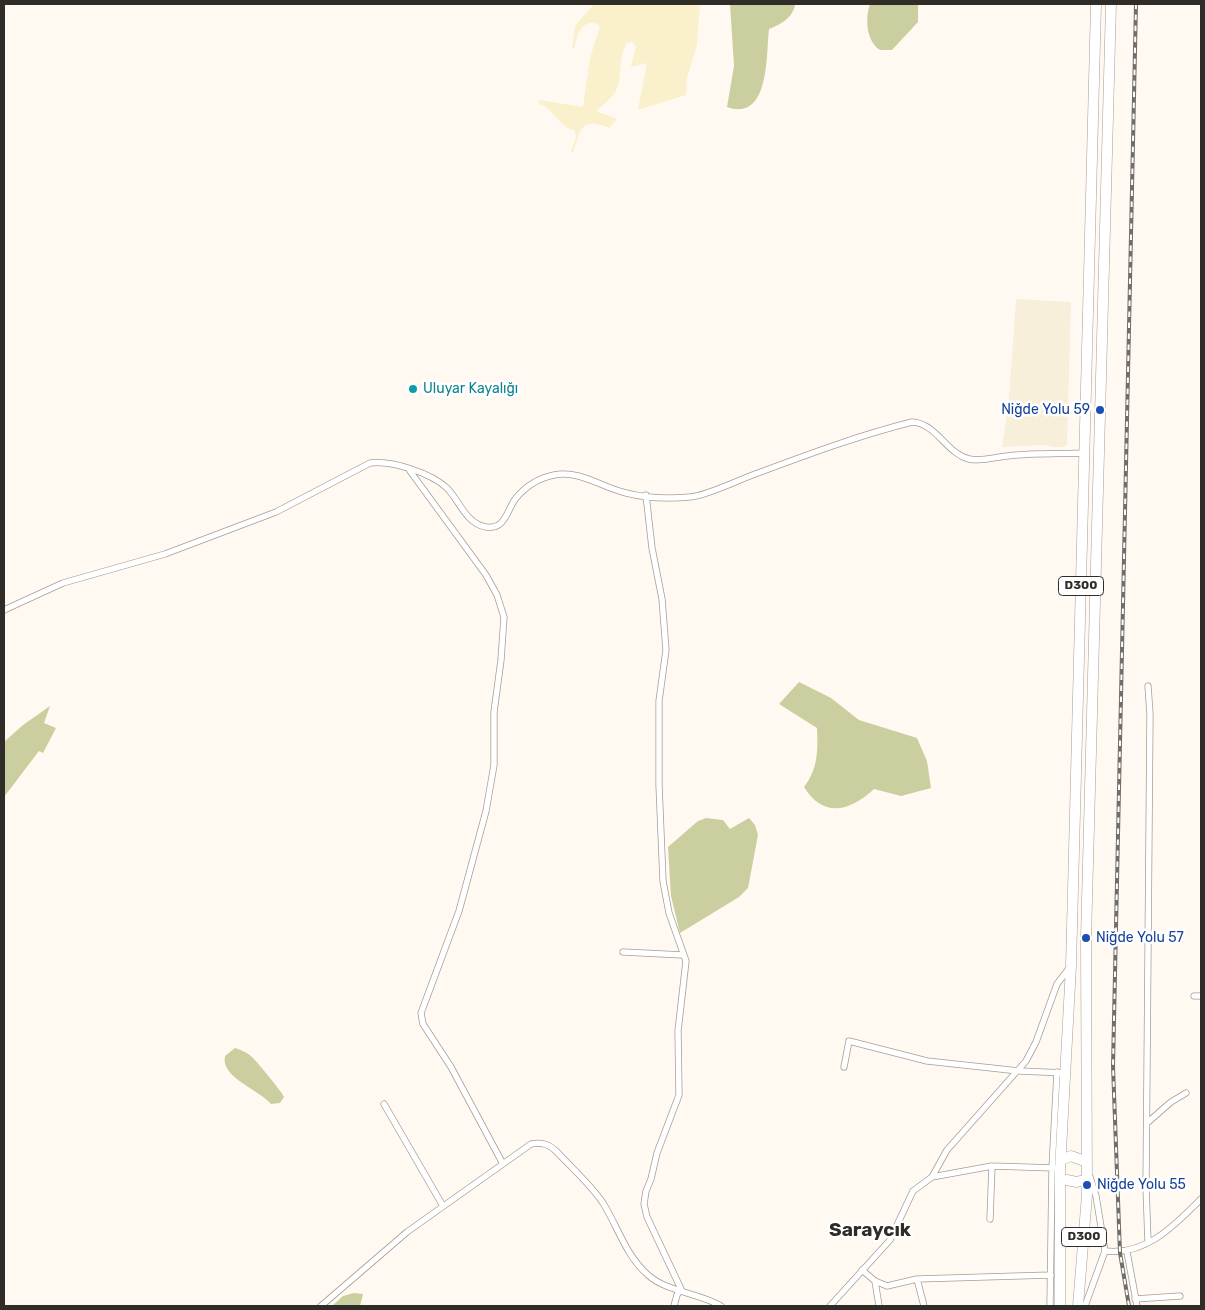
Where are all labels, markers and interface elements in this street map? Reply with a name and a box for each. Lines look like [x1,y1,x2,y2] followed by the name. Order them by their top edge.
[423,381,518,397] place label: Uluyar Kayalığı
[407,383,419,395] marker: Uluyar Kayalığı
[1001,402,1090,418] place label: Niğde Yolu 59
[1094,404,1106,416] marker: Niğde Yolu 59
[1058,576,1104,596] road number: D300
[1096,930,1184,946] place label: Niğde Yolu 57
[1080,932,1092,944] marker: Niğde Yolu 57
[1097,1177,1186,1193] place label: Niğde Yolu 55
[1081,1179,1093,1191] marker: Niğde Yolu 55
[829,1220,911,1242] district label: Saraycık
[1062,1228,1106,1246] road number: D300

